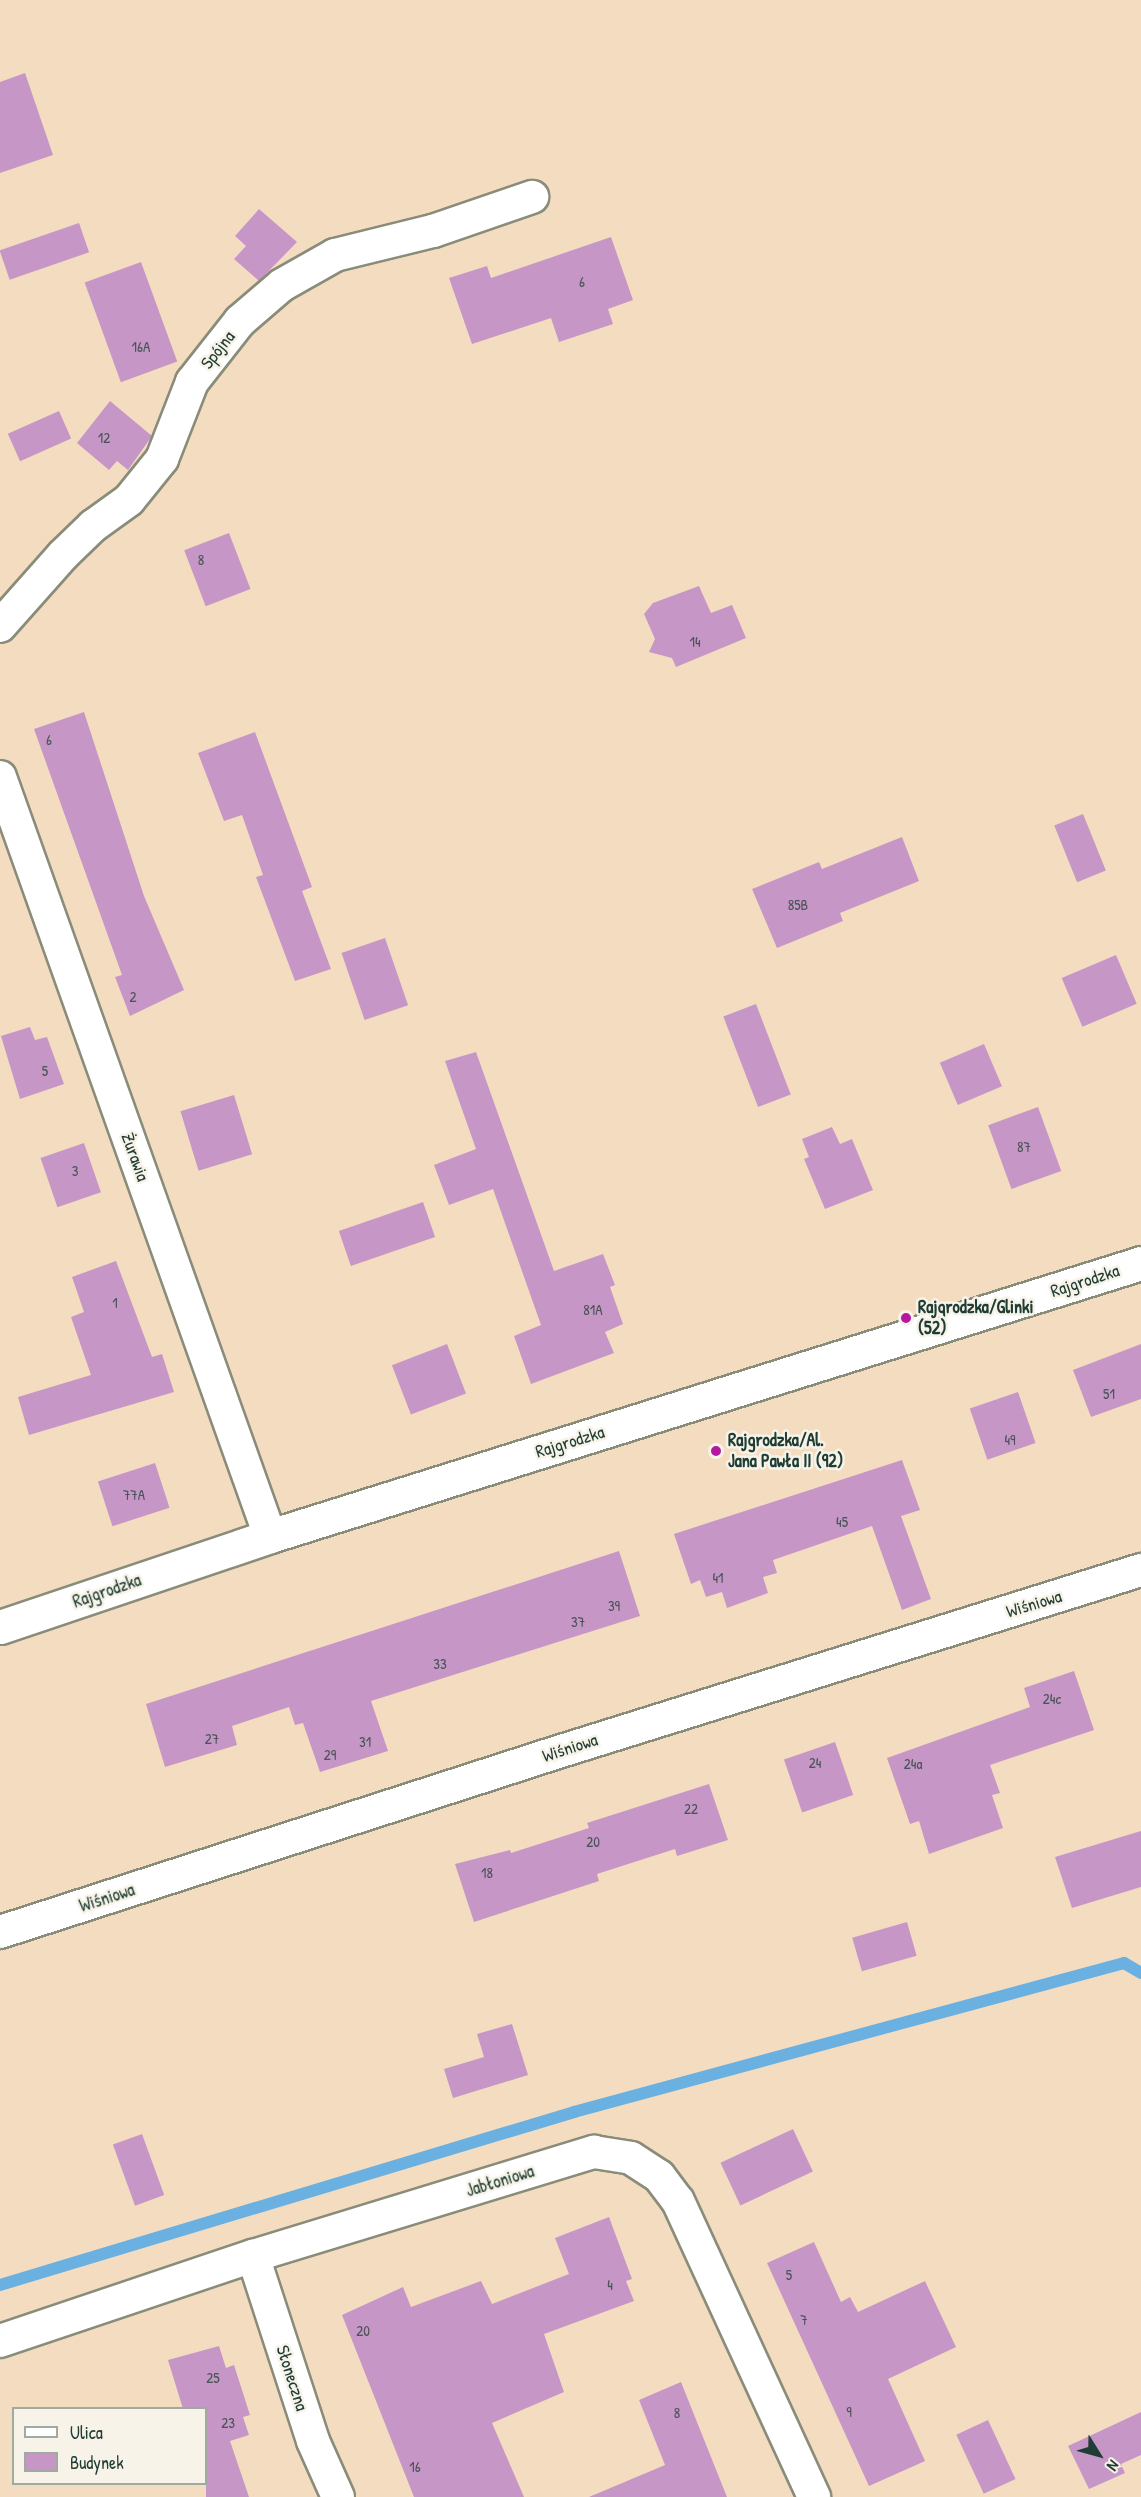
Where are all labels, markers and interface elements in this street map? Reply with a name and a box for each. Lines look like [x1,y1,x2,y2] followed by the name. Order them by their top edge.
[579,273,585,291] house number: 6
[196,327,240,373] street label: Spójna
[132,338,150,356] house number: 16A
[98,429,110,447] house number: 12
[198,551,204,569] house number: 8
[689,633,701,651] house number: 14
[46,731,52,749] house number: 6
[788,896,808,914] house number: 85B
[129,988,137,1006] house number: 2
[42,1062,48,1080] house number: 5
[116,1130,154,1184] street label: Żurawia
[1017,1138,1031,1156] house number: 87
[72,1162,78,1180] house number: 3
[1048,1260,1122,1302] street label: Rajgrodzka
[112,1294,118,1312] house number: 1
[918,1297,1034,1340] place label: Rajgrodzka/Glinki (52)
[583,1301,603,1319] house number: 81A
[899,1311,913,1325] marker: Rajgrodzka/Glinki (52)
[1103,1385,1115,1403] house number: 51
[533,1421,607,1463] street label: Rajgrodzka
[728,1430,843,1472] place label: Rajgrodzka/Al. Jana Pawła II (92)
[1004,1431,1016,1449] house number: 49
[709,1444,723,1458] marker: Rajgrodzka/Al. Jana Pawła II (92)
[123,1486,145,1504] house number: 77A
[836,1513,848,1531] house number: 45
[70,1569,144,1613] street label: Rajgrodzka
[712,1569,724,1587] house number: 41
[1004,1585,1064,1623] street label: Wiśniowa
[608,1597,620,1615] house number: 39
[571,1613,585,1631] house number: 37
[433,1655,447,1673] house number: 33
[1043,1690,1061,1708] house number: 24c
[540,1729,600,1767] street label: Wiśniowa
[205,1730,219,1748] house number: 27
[359,1733,371,1751] house number: 31
[324,1746,336,1764] house number: 29
[809,1754,821,1772] house number: 24
[904,1755,922,1773] house number: 24a
[684,1800,698,1818] house number: 22
[586,1833,600,1851] house number: 20
[481,1864,493,1882] house number: 18
[77,1879,137,1917] street label: Wiśniowa
[463,2160,537,2202] street label: Jabłoniowa
[786,2266,792,2284] house number: 5
[607,2276,613,2294] house number: 4
[800,2311,808,2329] house number: 7
[356,2322,370,2340] house number: 20
[271,2343,313,2413] street label: Słoneczna
[206,2369,220,2387] house number: 25
[846,2403,852,2421] house number: 9
[674,2404,680,2422] house number: 8
[12,2407,207,2485] legend
[221,2414,235,2432] house number: 23
[70,2420,103,2445] text: Ulica
[1069,2425,1129,2485] north arrow
[70,2450,124,2475] text: Budynek
[1102,2456,1125,2476] text: N
[409,2458,421,2476] house number: 16

